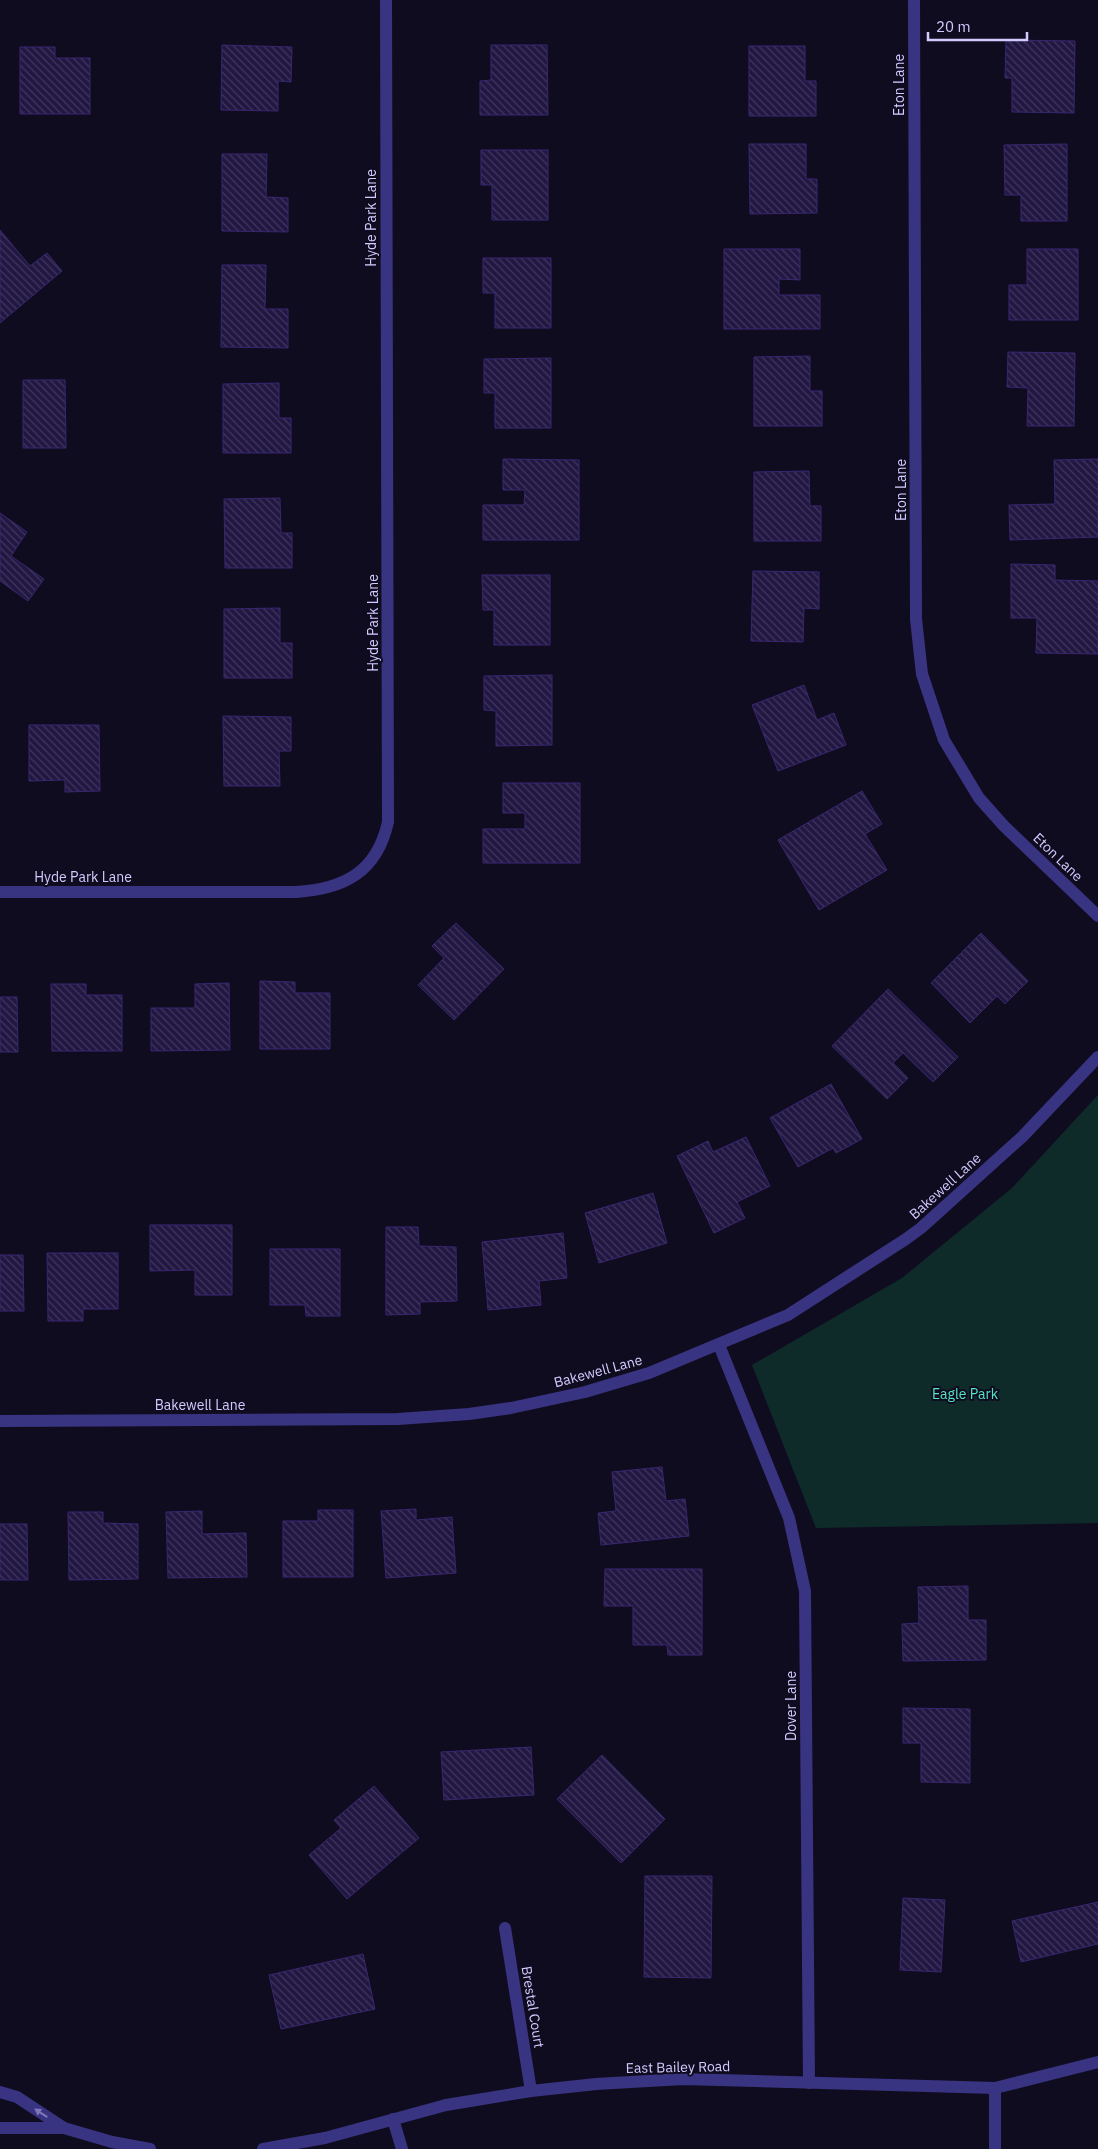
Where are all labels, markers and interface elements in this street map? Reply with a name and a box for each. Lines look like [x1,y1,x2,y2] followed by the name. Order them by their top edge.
[928,10,1027,42] scale bar
[936,17,971,36] text: 20 m
[890,54,908,116] street label: Eton Lane
[362,169,380,267] street label: Hyde Park Lane
[892,459,910,521] street label: Eton Lane
[364,574,382,672] street label: Hyde Park Lane
[1029,829,1087,885] street label: Eton Lane
[34,868,132,886] street label: Hyde Park Lane
[905,1149,985,1223] street label: Bakewell Lane
[552,1350,644,1391] street label: Bakewell Lane
[932,1385,999,1403] park label: Eagle Park
[155,1396,246,1414] street label: Bakewell Lane
[782,1671,800,1741] street label: Dover Lane
[518,1965,548,2049] street label: Brestal Court
[626,2057,730,2077] street label: East Bailey Road
[34,2108,47,2118] one-way arrow

